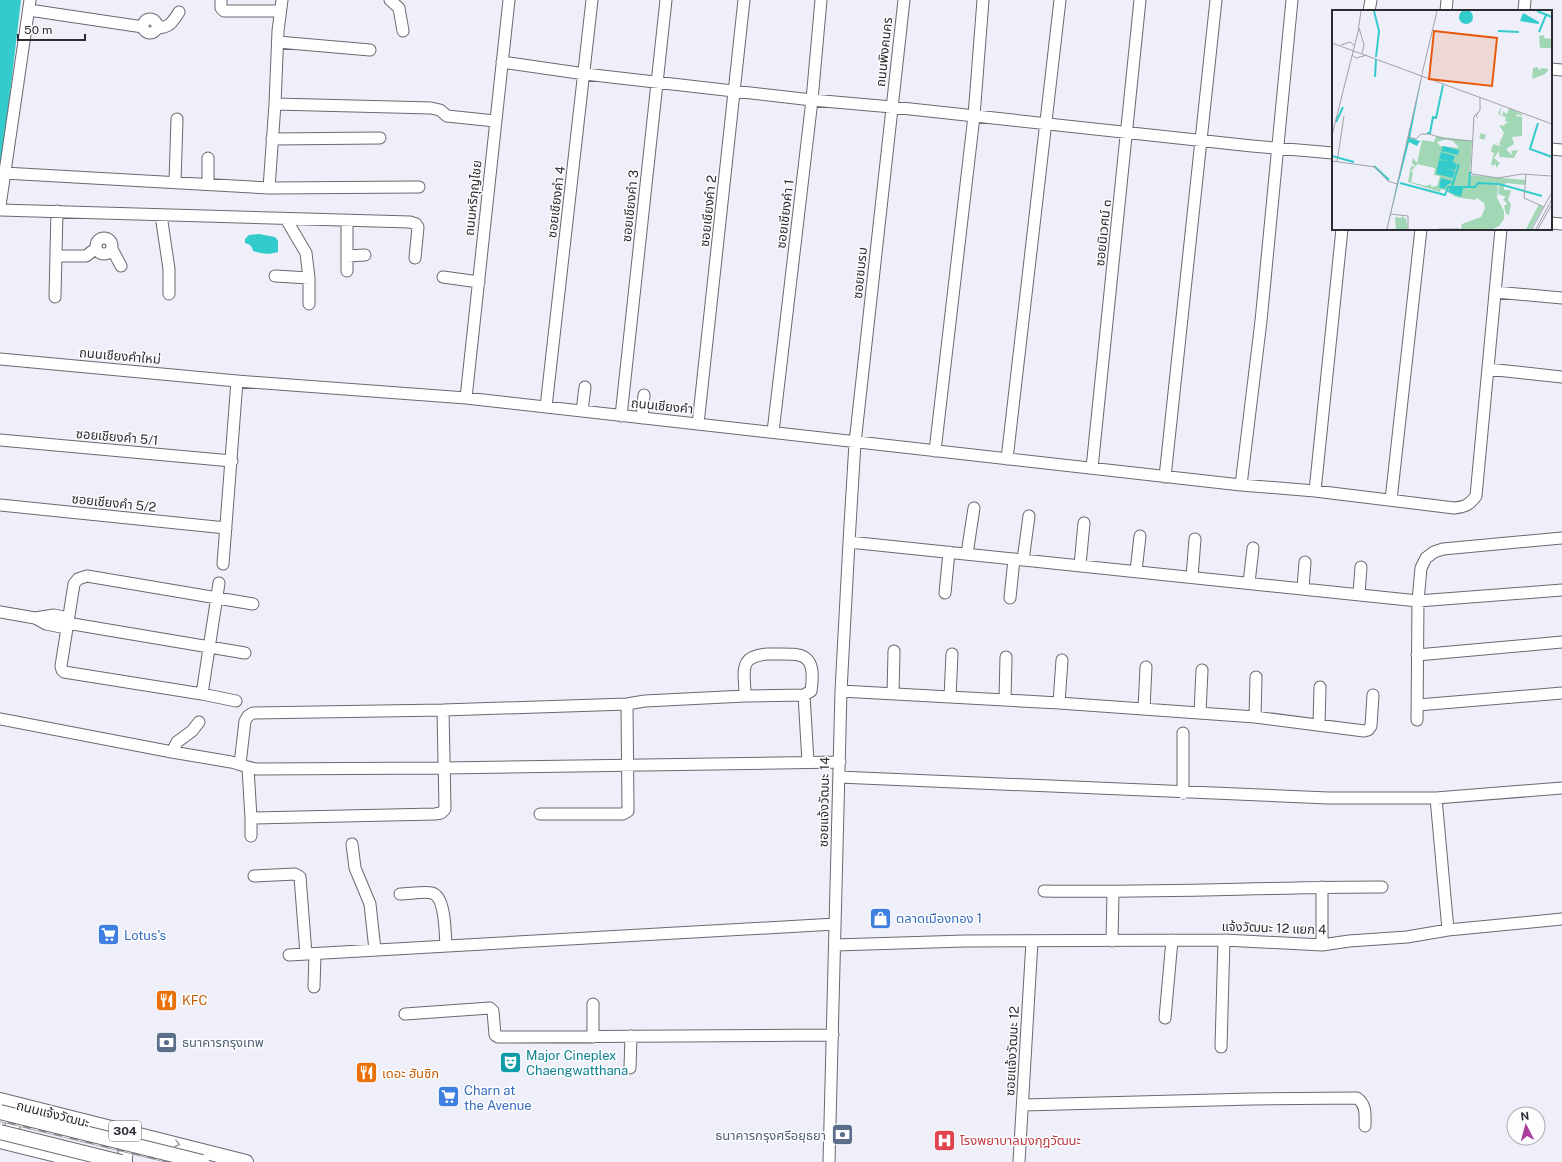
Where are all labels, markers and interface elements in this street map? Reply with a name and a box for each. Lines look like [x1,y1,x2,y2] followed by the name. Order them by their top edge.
[1332,10,1552,230] inset map
[18,16,85,42] scale bar
[873,16,895,88] street label: ถนนพิงคนคร
[24,23,52,37] text: 50 m
[462,159,484,237] street label: ถนนหริภุญไชย
[544,165,568,239] street label: ซอยเชียงคำ 4
[619,169,641,243] street label: ซอยเชียงคำ 3
[697,174,719,248] street label: ซอยเชียงคำ 2
[773,179,797,249] street label: ซอยเชียงคำ 1
[1092,199,1114,267] street label: ซอยนิเวศน์ ๓
[850,246,870,300] street label: ซอยชมรม
[79,345,161,367] street label: ถนนเชียงคำใหม่
[630,395,694,417] street label: ถนนเชียงคำ
[75,426,159,448] street label: ซอยเชียงคำ 5/1
[71,491,157,515] street label: ซอยเชียงคำ 5/2
[816,757,832,847] street label: ซอยแจ้งวัฒนะ 14
[867,905,893,931] shop icon: ตลาดเมืองทอง 1
[896,911,982,926] place label: ตลาดเมืองทอง 1
[1221,919,1327,937] street label: แจ้งวัฒนะ 12 แยก 4
[95,922,121,948] supermarket icon: Lotus's
[124,928,166,943] place label: Lotus's
[154,987,180,1013] restaurant icon: KFC
[182,993,208,1008] place label: KFC
[1002,1005,1022,1096] street label: ซอยแจ้งวัฒนะ 12
[153,1029,179,1055] bank icon: ธนาคารกรุงเทพ
[182,1035,264,1050] place label: ธนาคารกรุงเทพ
[526,1048,628,1078] place label: Major Cineplex Chaengwatthana
[498,1049,524,1075] theatre icon: Major Cineplex Chaengwatthana
[354,1060,380,1086] restaurant icon: เดอะ ฮันซิก
[382,1066,439,1081] place label: เดอะ ฮันซิก
[464,1083,532,1113] place label: Charn at the Avenue
[435,1084,461,1110] supermarket icon: Charn at the Avenue
[15,1098,91,1130] street label: ถนนแจ้งวัฒนะ
[1506,1106,1546,1146] north arrow
[1520,1110,1530,1122] text: N
[109,1121,141,1141] road number: 304
[829,1122,855,1148] bank icon: ธนาคารกรุงศรีอยุธยา
[931,1127,957,1153] hospital icon: โรงพยาบาลมงกุฎวัฒนะ
[715,1128,826,1143] place label: ธนาคารกรุงศรีอยุธยา
[960,1133,1081,1148] place label: โรงพยาบาลมงกุฎวัฒนะ
[173,1139,180,1148] one-way arrow

